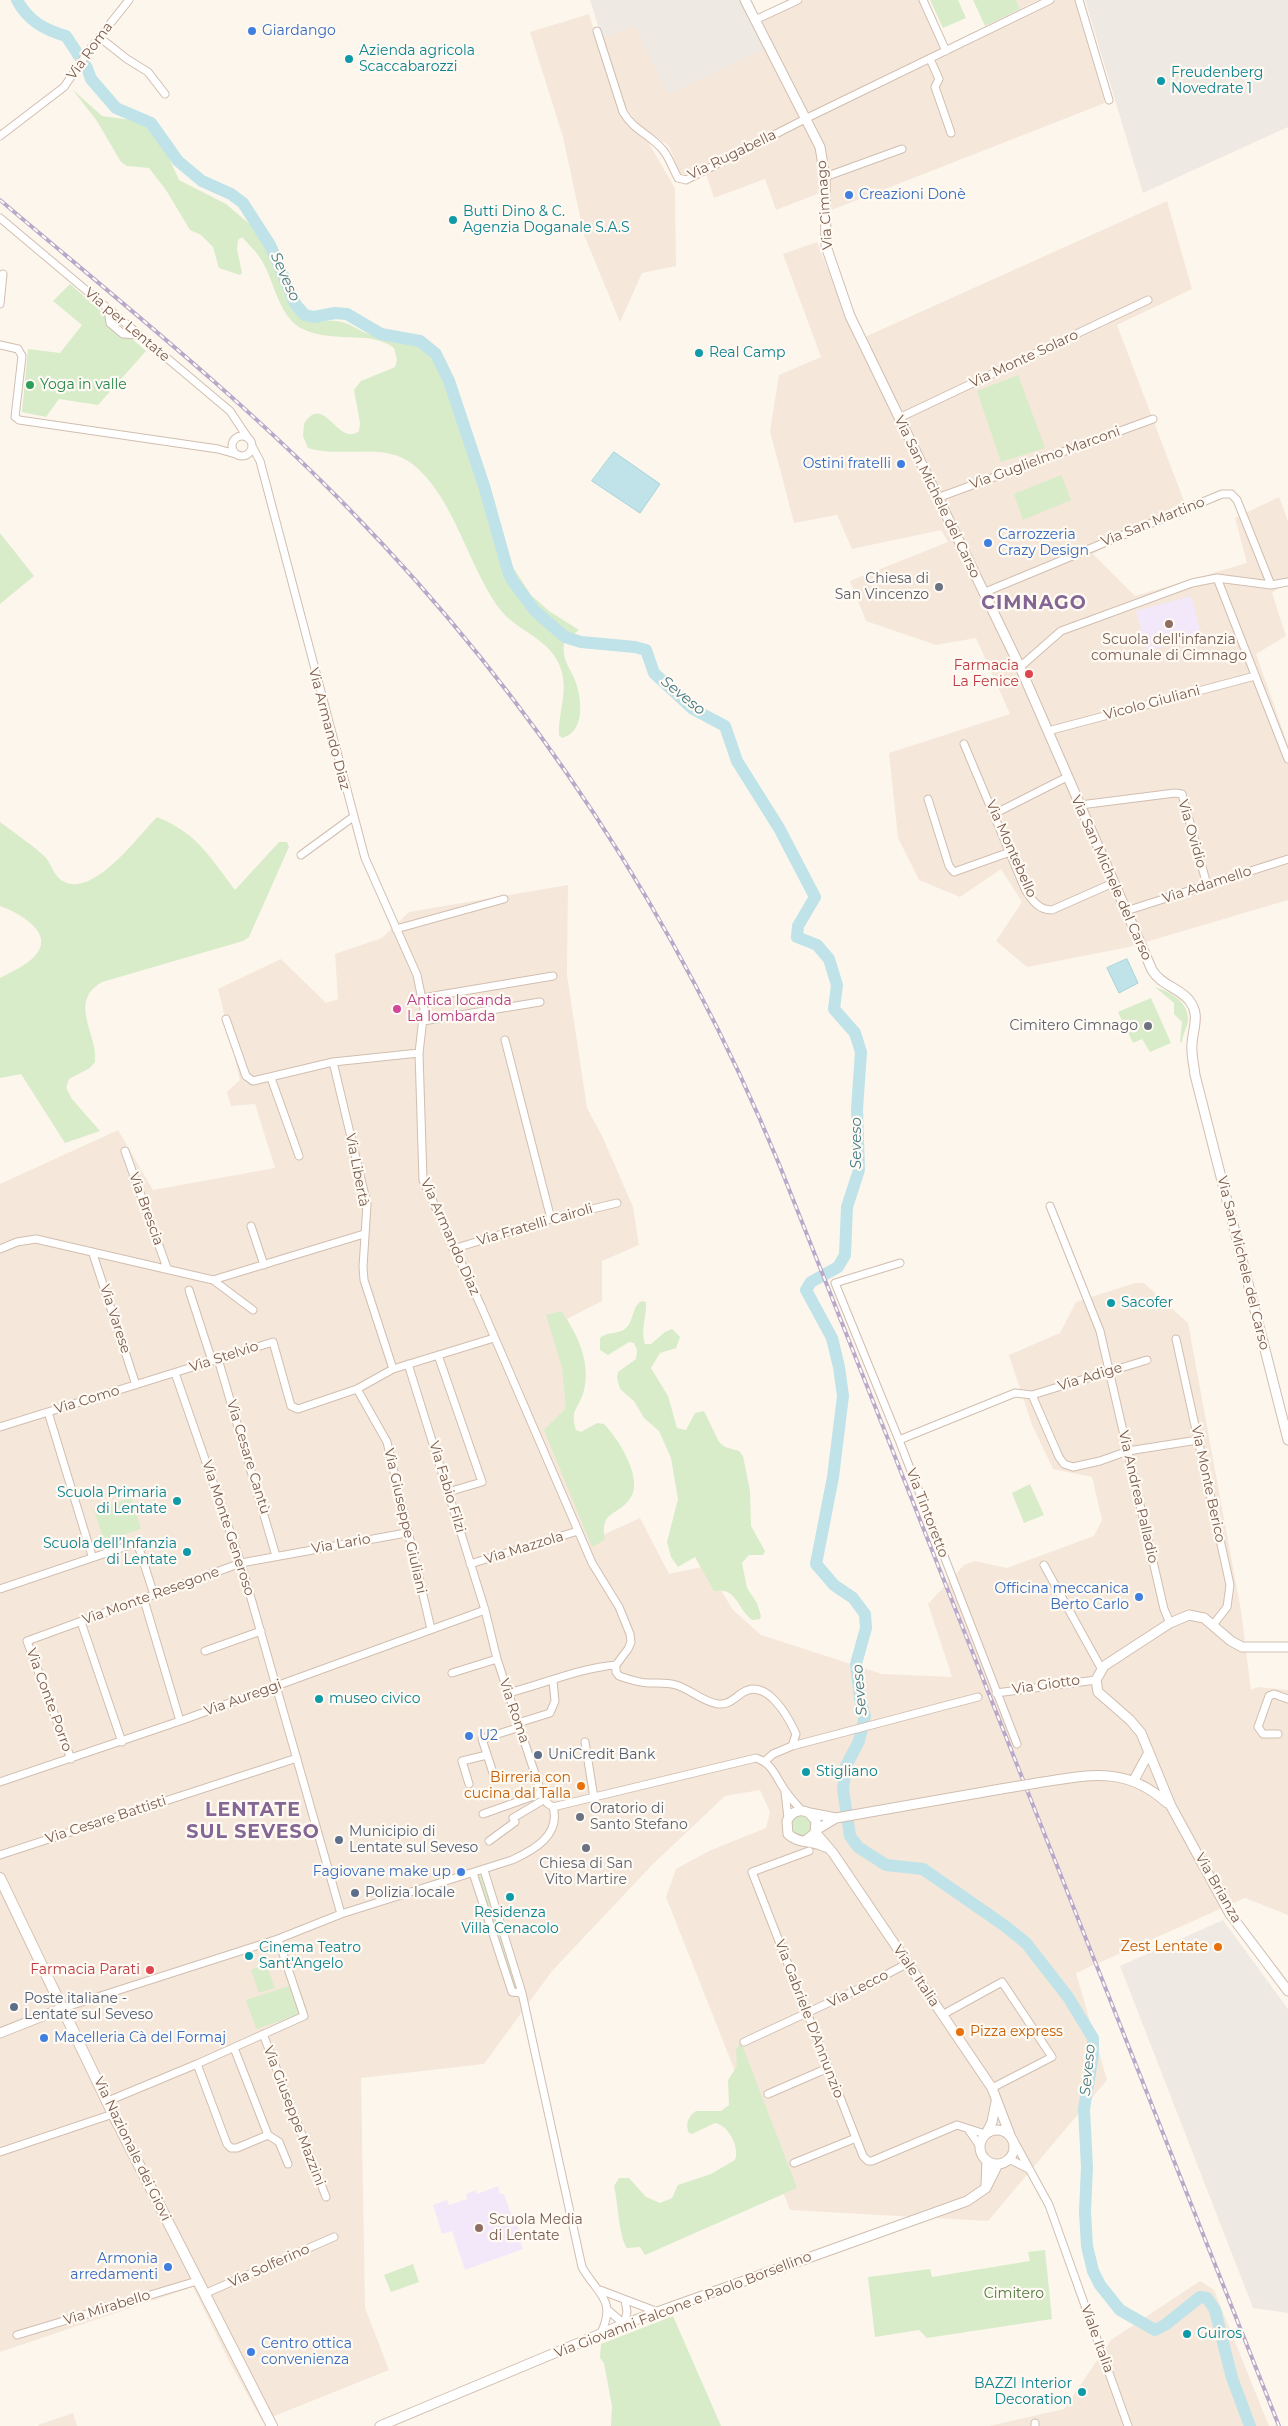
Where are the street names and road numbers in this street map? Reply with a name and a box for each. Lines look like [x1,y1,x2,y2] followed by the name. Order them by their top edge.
[63,19,117,83] street label: Via Roma
[685,126,779,184] street label: Via Rugabella
[813,160,837,250] street label: Via Cimnago
[81,284,173,366] street label: Via per Lentate
[967,326,1081,392] street label: Via Monte Solaro
[890,413,984,581] street label: Via San Michele del Carso
[967,423,1123,493] street label: Via Guglielmo Marconi
[1099,494,1207,550] street label: Via San Martino
[305,666,353,792] street label: Via Armando Diaz
[1102,682,1202,724] street label: Vicolo Giuliani
[1067,793,1155,963] street label: Via San Michele del Carso
[982,798,1040,900] street label: Via Montebello
[1174,798,1210,870] street label: Via Ovidio
[1160,863,1254,907] street label: Via Adamello
[342,1132,372,1208] street label: Via Libertà
[125,1170,167,1248] street label: Via Brescia
[1213,1174,1273,1352] street label: Via San Michele del Carso
[417,1176,483,1298] street label: Via Armando Diaz
[475,1200,595,1250] street label: Via Fratelli Cairoli
[96,1282,134,1356] street label: Via Varese
[187,1338,261,1376] street label: Via Stelvio
[1056,1359,1124,1395] street label: Via Adige
[52,1382,122,1418] street label: Via Como
[223,1398,273,1516] street label: Via Cesare Cantù
[1187,1424,1229,1544] street label: Via Monte Berico
[1115,1429,1161,1565] street label: Via Andrea Palladio
[425,1439,469,1535] street label: Via Fabio Filzi
[380,1447,430,1595] street label: Via Giuseppe Giuliani
[198,1458,258,1598] street label: Via Monte Generoso
[902,1466,952,1560] street label: Via Tintoretto
[482,1528,566,1568] street label: Via Mazzola
[310,1531,372,1557] street label: Via Lario
[80,1563,222,1629] street label: Via Monte Resegone
[22,1646,76,1754] street label: Via Conte Porro
[1011,1672,1081,1698] street label: Via Giotto
[202,1676,284,1720] street label: Via Aureggi
[495,1676,533,1746] street label: Via Roma
[44,1793,168,1847] street label: Via Cesare Battisti
[1191,1850,1245,1926] street label: Via Brianza
[771,1937,847,2101] street label: Via Gabriele D'Annunzio
[889,1942,943,2010] street label: Viale Italia
[825,1967,891,2011] street label: Via Lecco
[260,2044,328,2188] street label: Via Giuseppe Mazzini
[90,2074,174,2224] street label: Via Nazionale dei Giovi
[226,2241,312,2291] street label: Via Solferino
[552,2248,814,2362] street label: Via Giovanni Falcone e Paolo Borsellino
[62,2287,152,2329] street label: Via Mirabello
[1077,2303,1117,2375] street label: Viale Italia

